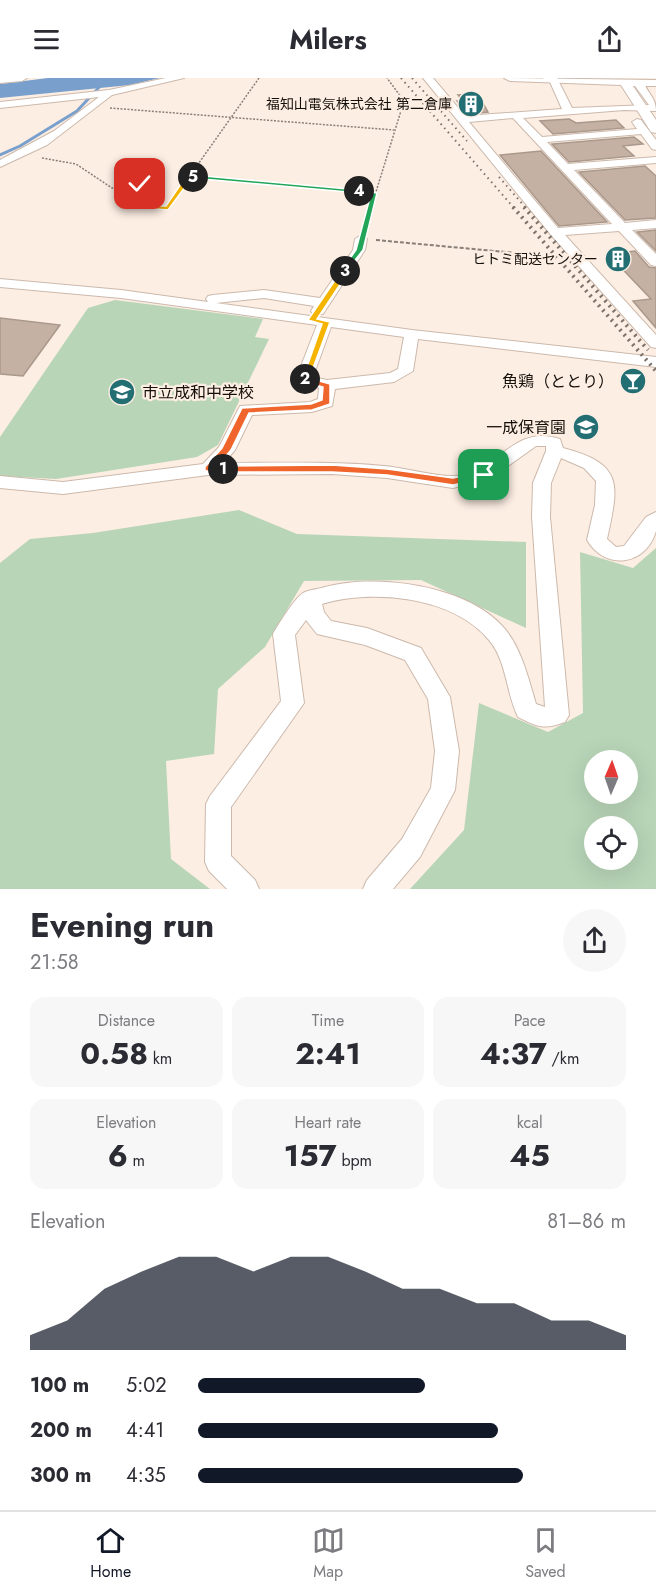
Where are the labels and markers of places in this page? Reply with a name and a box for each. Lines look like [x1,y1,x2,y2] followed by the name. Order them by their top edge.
[456,89,486,119] building icon: 福知山電気株式会社 第二倉庫
[266,94,452,114] place label: 福知山電気株式会社 第二倉庫
[114,158,165,209] pin
[178,162,208,192] pin: 5
[344,176,374,206] pin: 4
[603,244,633,274] building icon: ヒトミ配送センター
[472,249,598,269] place label: ヒトミ配送センター
[330,256,360,286] pin: 3
[290,364,320,394] pin: 2
[618,366,648,396] bar icon: 魚鶏（ととり）
[502,370,614,393] place label: 魚鶏（ととり）
[107,377,137,407] school or university icon: 市立成和中学校
[142,381,254,404] place label: 市立成和中学校
[571,412,601,442] school or university icon: 一成保育園
[486,416,566,439] place label: 一成保育園
[458,449,509,500] pin
[208,454,238,484] pin: 1

